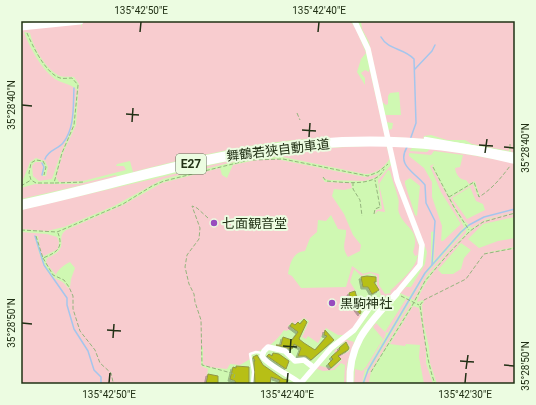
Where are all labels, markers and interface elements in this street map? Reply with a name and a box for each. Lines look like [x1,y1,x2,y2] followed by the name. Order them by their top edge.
[114,5,168,16] text: 135°42'50"E
[292,5,346,16] text: 135°42'40"E
[6,80,17,130] text: 35°28'40"N
[520,123,531,173] text: 35°28'40"N
[225,136,331,164] street label: 舞鶴若狭自動車道
[176,154,206,174] road number: E27
[222,216,287,231] place label: 七面観音堂
[209,218,219,228] marker: 七面観音堂
[340,296,392,311] place label: 黒駒神社
[6,298,17,348] text: 35°28'50"N
[327,298,337,308] marker: 黒駒神社
[520,341,531,391] text: 35°28'50"N
[82,389,136,400] text: 135°42'50"E
[260,389,314,400] text: 135°42'40"E
[438,389,492,400] text: 135°42'30"E

